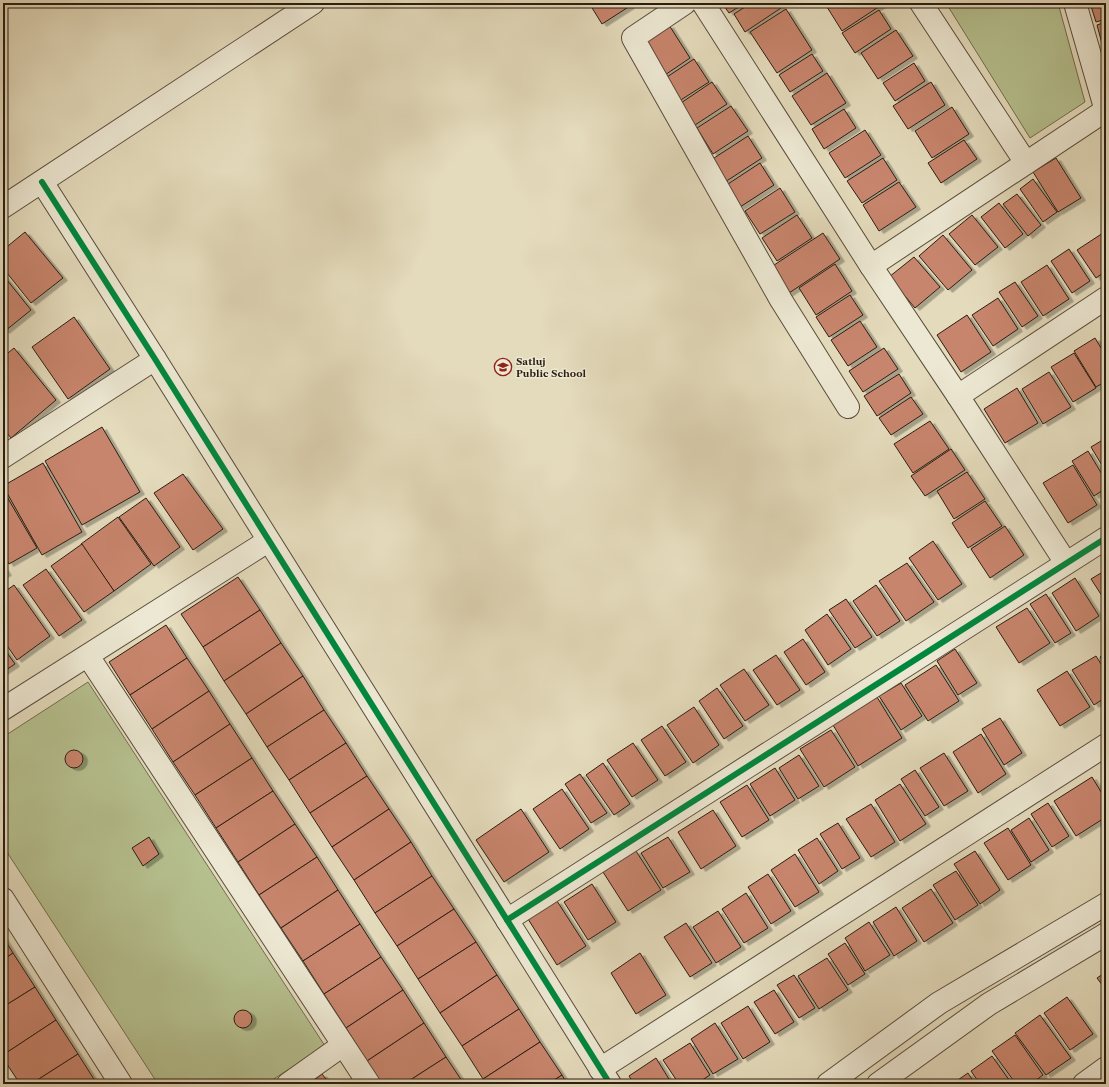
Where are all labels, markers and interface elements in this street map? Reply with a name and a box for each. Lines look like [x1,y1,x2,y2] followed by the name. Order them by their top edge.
[516,355,587,380] place label: Satluj Public School
[493,357,513,377] school or university icon: Satluj Public School

